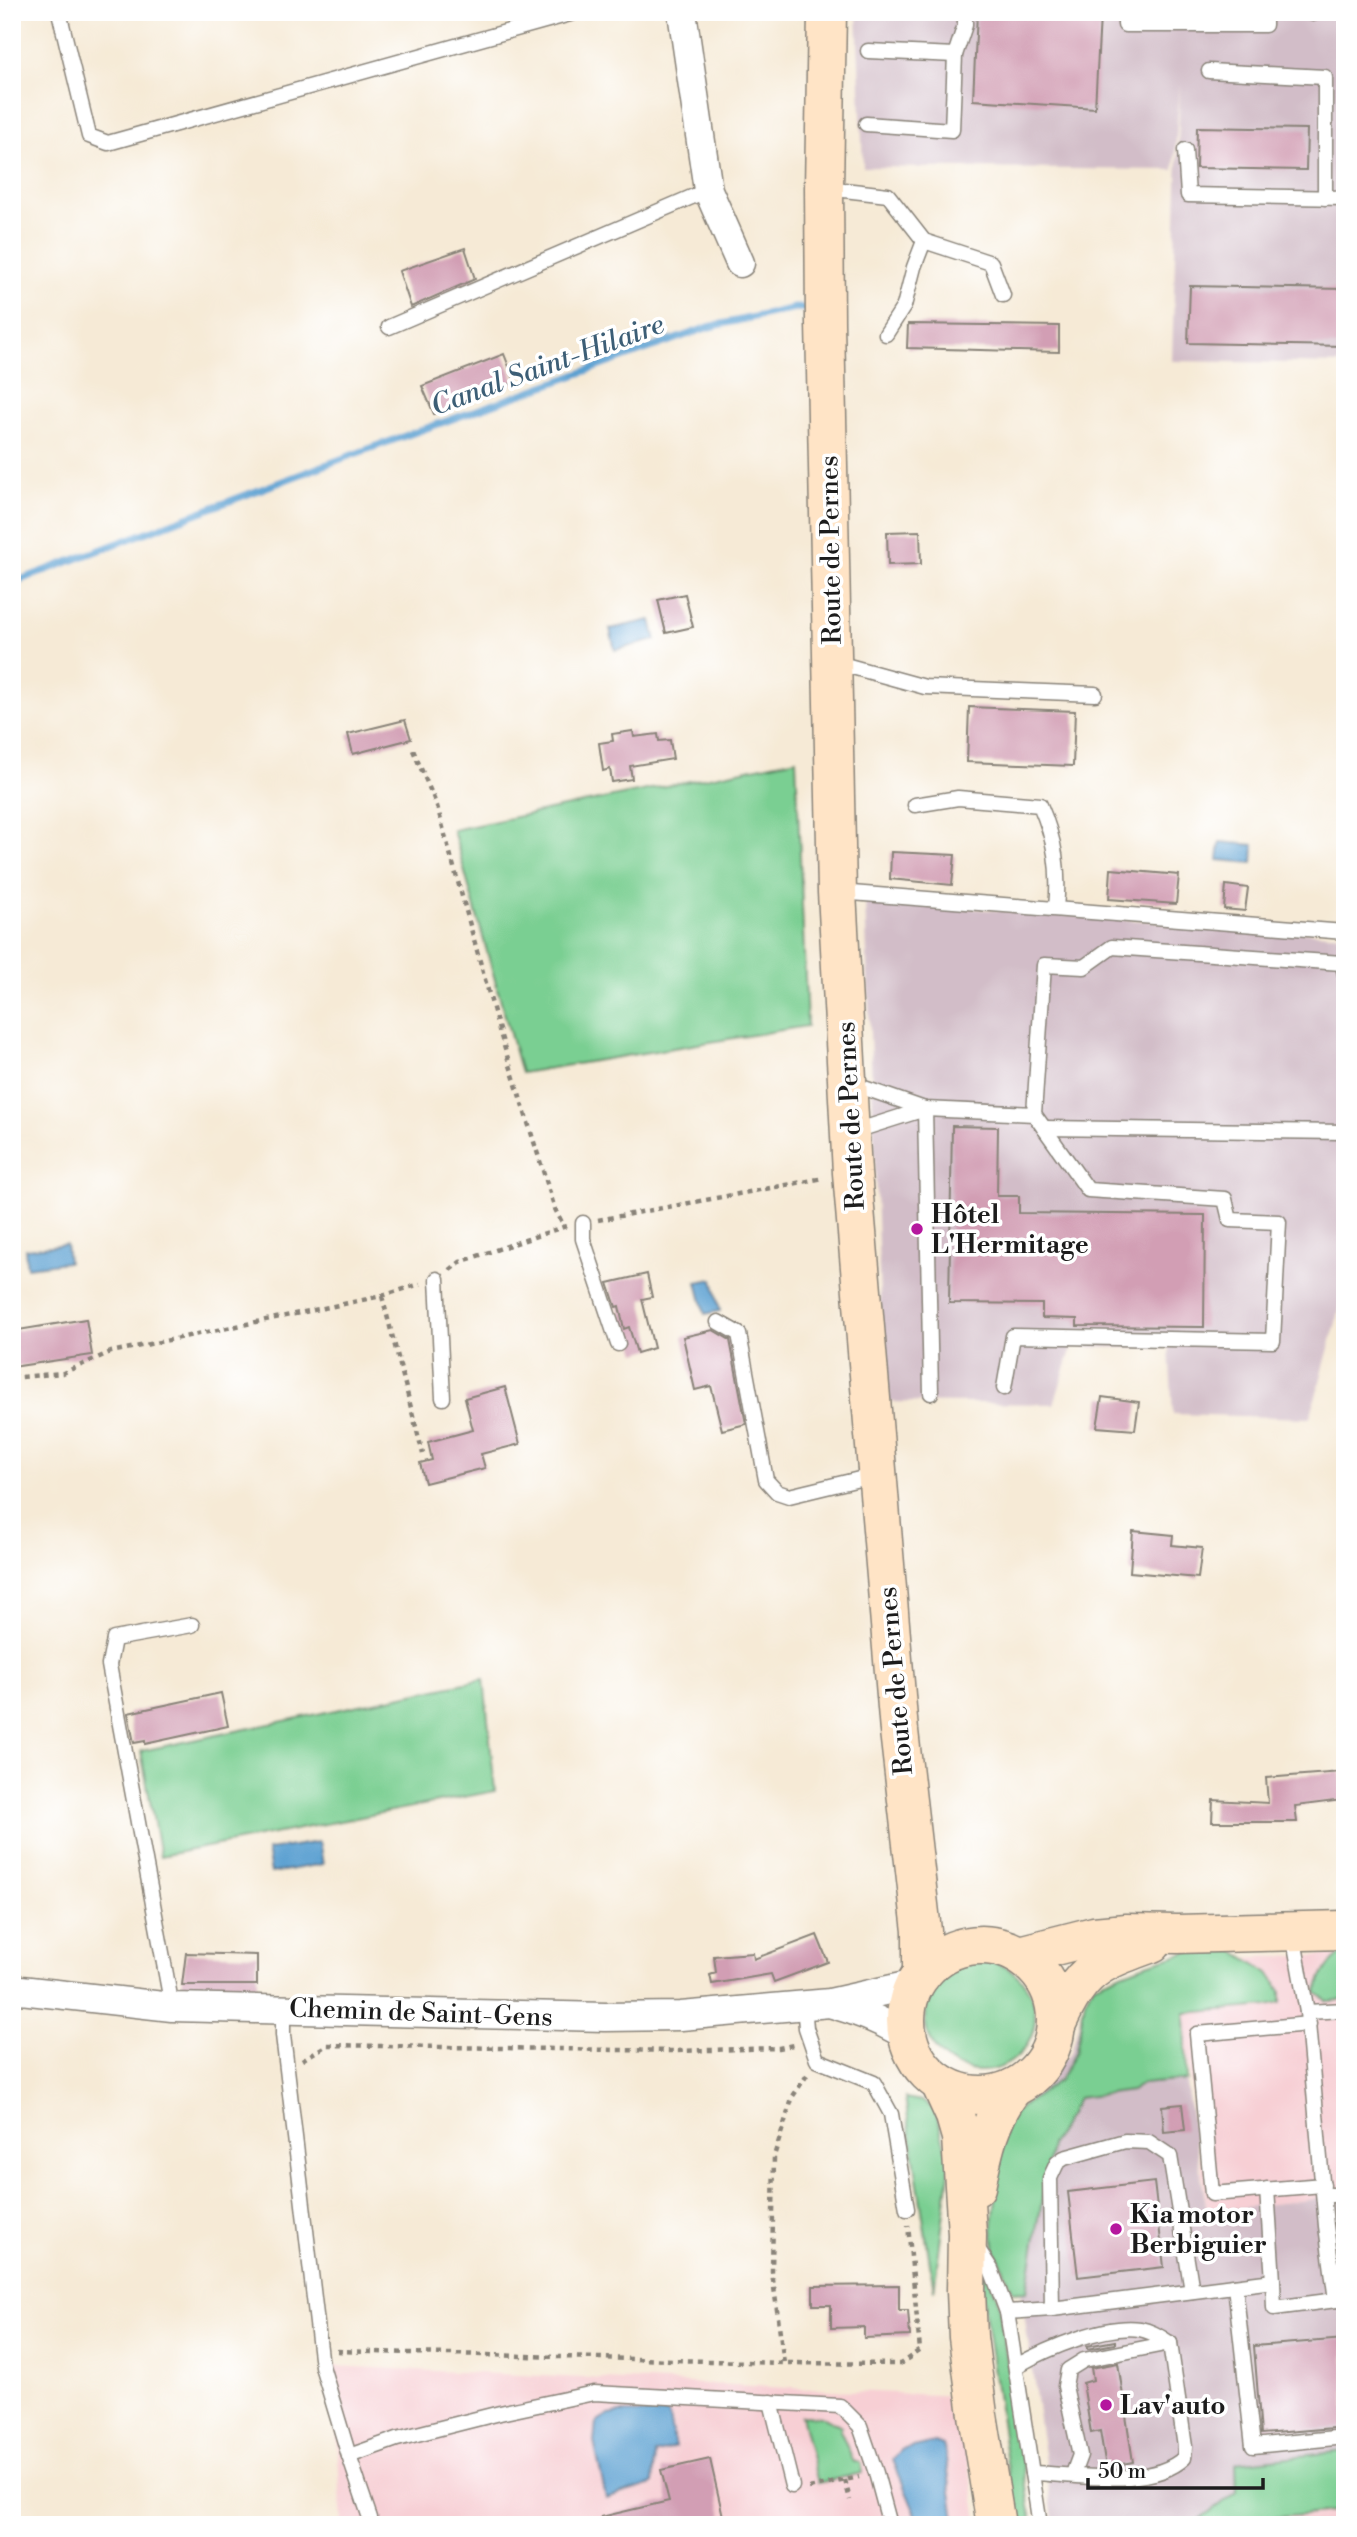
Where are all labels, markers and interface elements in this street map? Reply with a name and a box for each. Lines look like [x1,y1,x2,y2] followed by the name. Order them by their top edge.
[426,307,669,424] water label: Canal Saint-Hilaire
[813,455,849,645] street label: Route de Pernes
[830,1021,872,1211] street label: Route de Pernes
[931,1199,1089,1261] place label: Hôtel L'Hermitage
[909,1221,925,1237] marker: Hôtel L'Hermitage
[872,1585,920,1776] street label: Route de Pernes
[289,1992,553,2034] street label: Chemin de Saint-Gens
[1130,2199,1267,2261] place label: Kia motor Berbiguier
[1108,2221,1124,2237] marker: Kia motor Berbiguier
[1120,2390,1226,2422] place label: Lav'auto
[1098,2397,1114,2413] marker: Lav'auto
[1088,2446,1262,2490] scale bar
[1098,2459,1146,2485] text: 50 m

